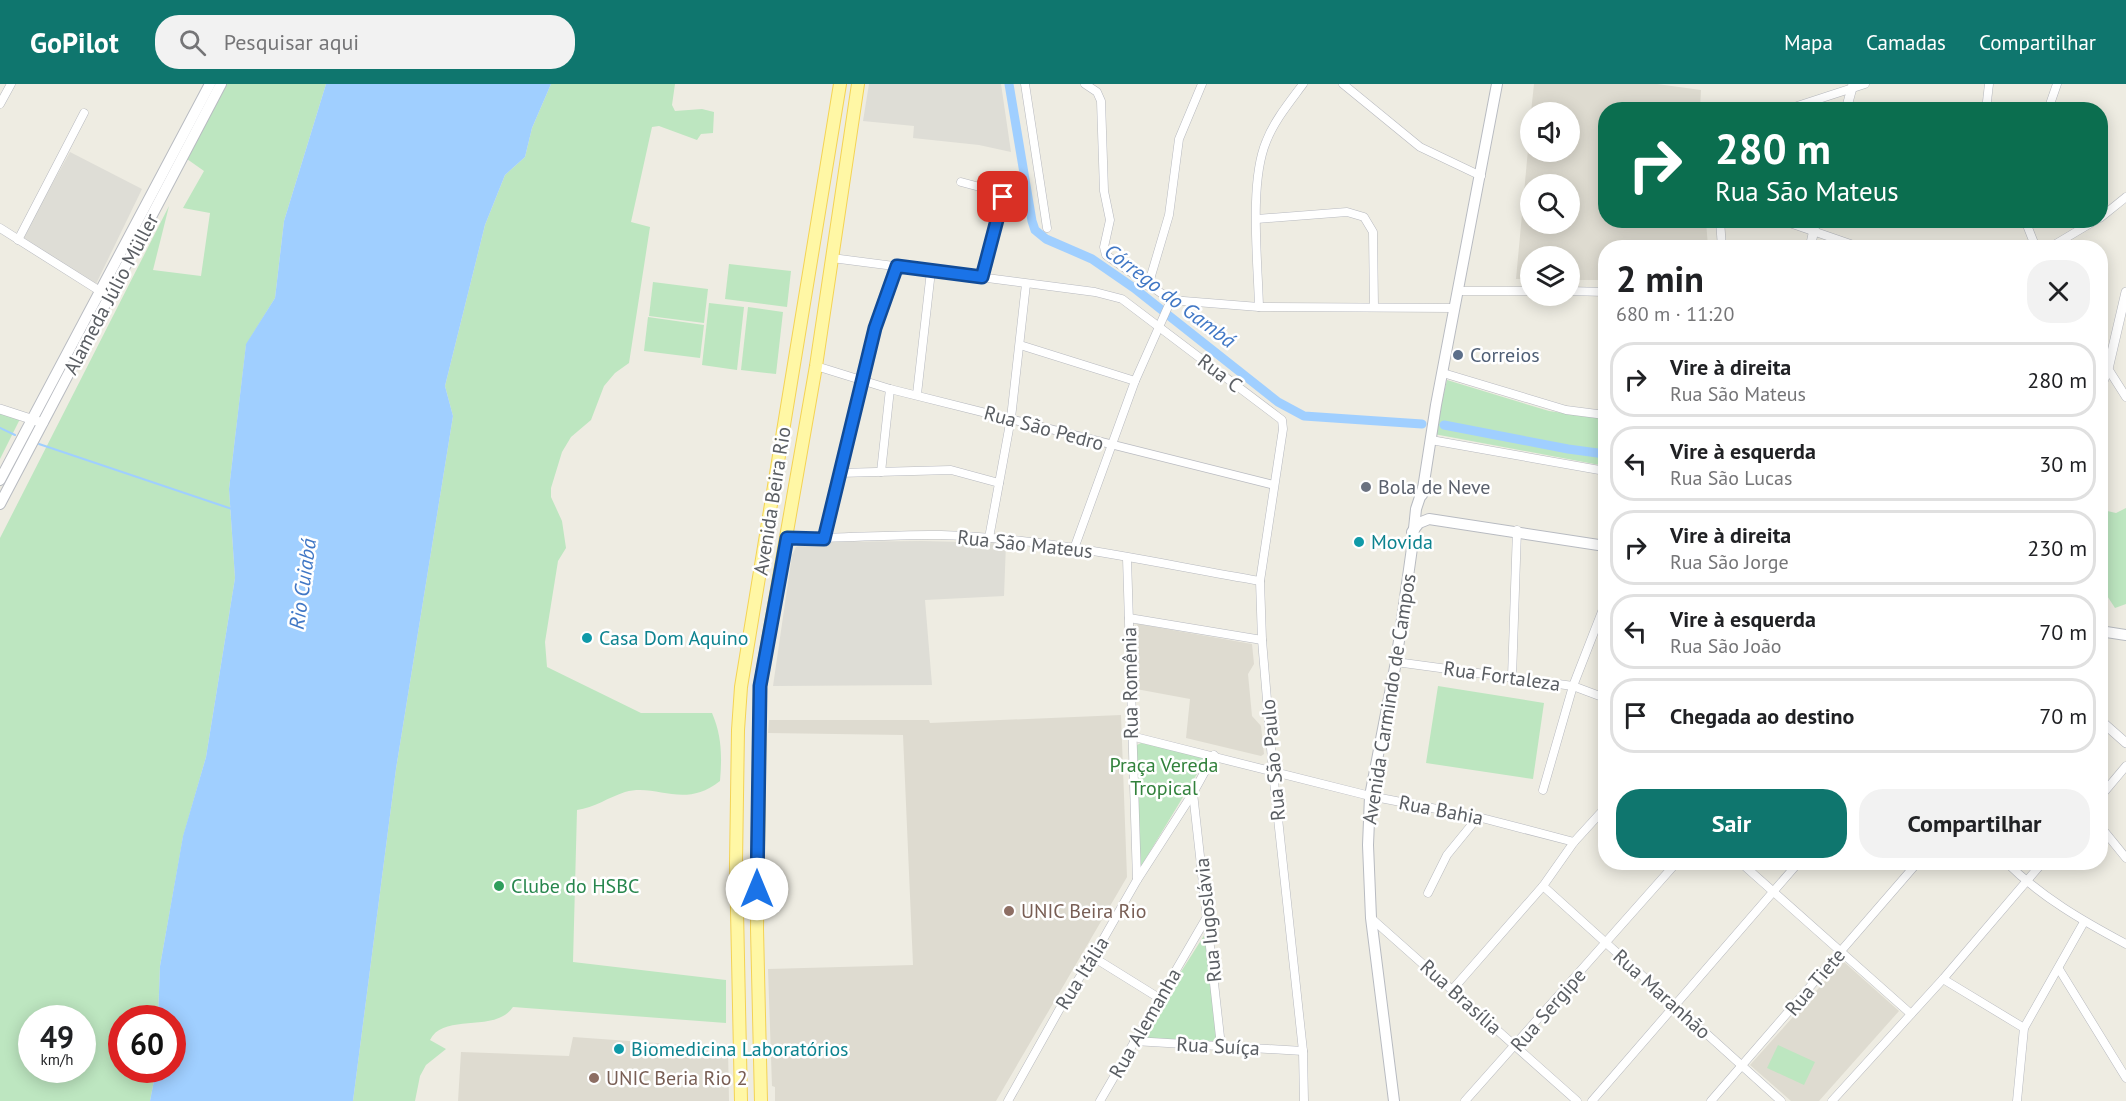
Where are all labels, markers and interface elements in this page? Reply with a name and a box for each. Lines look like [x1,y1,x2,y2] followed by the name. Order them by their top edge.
[155,15,575,69] search box
[30,24,119,61] text: GoPilot
[176,26,209,59] icon: search
[224,28,359,56] text: Pesquisar aqui
[1784,29,1833,56] text: Mapa
[1866,29,1946,56] text: Camadas
[1979,29,2096,56] text: Compartilhar
[1520,102,1580,306] map controls
[1520,102,1580,162] button: sound
[1715,121,1831,176] text: 280 m
[1616,126,1694,204] icon: right
[977,171,1028,222] pin
[1520,174,1580,234] button: search
[1715,174,1899,208] text: Rua São Mateus
[986,180,1019,213] icon: arrive
[58,209,165,379] street label: Alameda Júlio Müller
[1099,237,1242,354] water label: Córrego do Gambá
[1520,246,1580,306] button: layers
[1616,255,1704,302] text: 2 min
[2027,260,2090,323] button: close
[1616,301,1734,327] text: 680 m · 11:20
[1470,342,1540,368] place label: Correios
[1193,348,1247,398] street label: Rua C
[1451,348,1465,362] marker: Correios
[1670,353,1791,381] text: Vire à direita
[1619,363,1652,396] icon: right
[2027,366,2087,394] text: 280 m
[1670,381,1806,407] text: Rua São Mateus
[981,399,1107,457] street label: Rua São Pedro
[747,425,797,577] street label: Avenida Beira Rio
[1670,437,1816,465] text: Vire à esquerda
[1619,447,1652,480] icon: left
[2039,450,2087,478] text: 30 m
[1670,465,1792,491] text: Rua São Lucas
[1378,474,1491,500] place label: Bola de Neve
[1359,480,1373,494] marker: Bola de Neve
[1670,521,1791,549] text: Vire à direita
[956,524,1094,564] street label: Rua São Mateus
[1371,529,1433,555] place label: Movida
[1619,531,1652,564] icon: right
[2027,534,2087,562] text: 230 m
[1352,535,1366,549] marker: Movida
[283,536,322,631] water label: Rio Cuiabá
[1670,549,1789,575] text: Rua São Jorge
[1356,572,1422,826] street label: Avenida Carmindo de Campos
[1670,605,1816,633] text: Vire à esquerda
[1619,615,1652,648] icon: left
[2039,618,2087,646] text: 70 m
[599,625,748,651] place label: Casa Dom Aquino
[1116,627,1144,739] street label: Rua Romênia
[580,631,594,645] marker: Casa Dom Aquino
[1670,633,1782,659] text: Rua São João
[1442,655,1562,697] street label: Rua Fortaleza
[1255,698,1291,822] street label: Rua São Paulo
[1619,699,1652,732] icon: arrive
[1670,702,1854,730] text: Chegada ao destino
[2039,702,2087,730] text: 70 m
[1110,752,1218,801] park label: Praça Vereda Tropical
[1397,789,1485,831] street label: Rua Bahia
[1616,789,1847,858] button: Sair
[1859,789,2090,858] button: Compartilhar
[725,857,789,921] position arrow
[1189,857,1227,983] street label: Rua Iugoslávia
[511,873,639,899] place label: Clube do HSBC
[492,879,506,893] marker: Clube do HSBC
[1021,898,1147,924] place label: UNIC Beira Rio
[1002,904,1016,918] marker: UNIC Beira Rio
[1049,932,1115,1014] street label: Rua Itália
[1608,943,1716,1045] street label: Rua Maranhão
[1779,943,1851,1021] street label: Rua Tiete
[1415,954,1507,1040] street label: Rua Brasília
[1103,963,1187,1083] street label: Rua Alemanha
[1505,963,1591,1057] street label: Rua Sergipe
[108,1005,186,1083] speed limit sign: 60
[40,1017,74,1056] text: 49
[1176,1031,1260,1061] street label: Rua Suíça
[631,1036,849,1062] place label: Biomedicina Laboratórios
[612,1042,626,1056] marker: Biomedicina Laboratórios
[41,1050,73,1069] text: km/h
[606,1065,748,1091] place label: UNIC Beria Rio 2
[587,1071,601,1085] marker: UNIC Beria Rio 2

